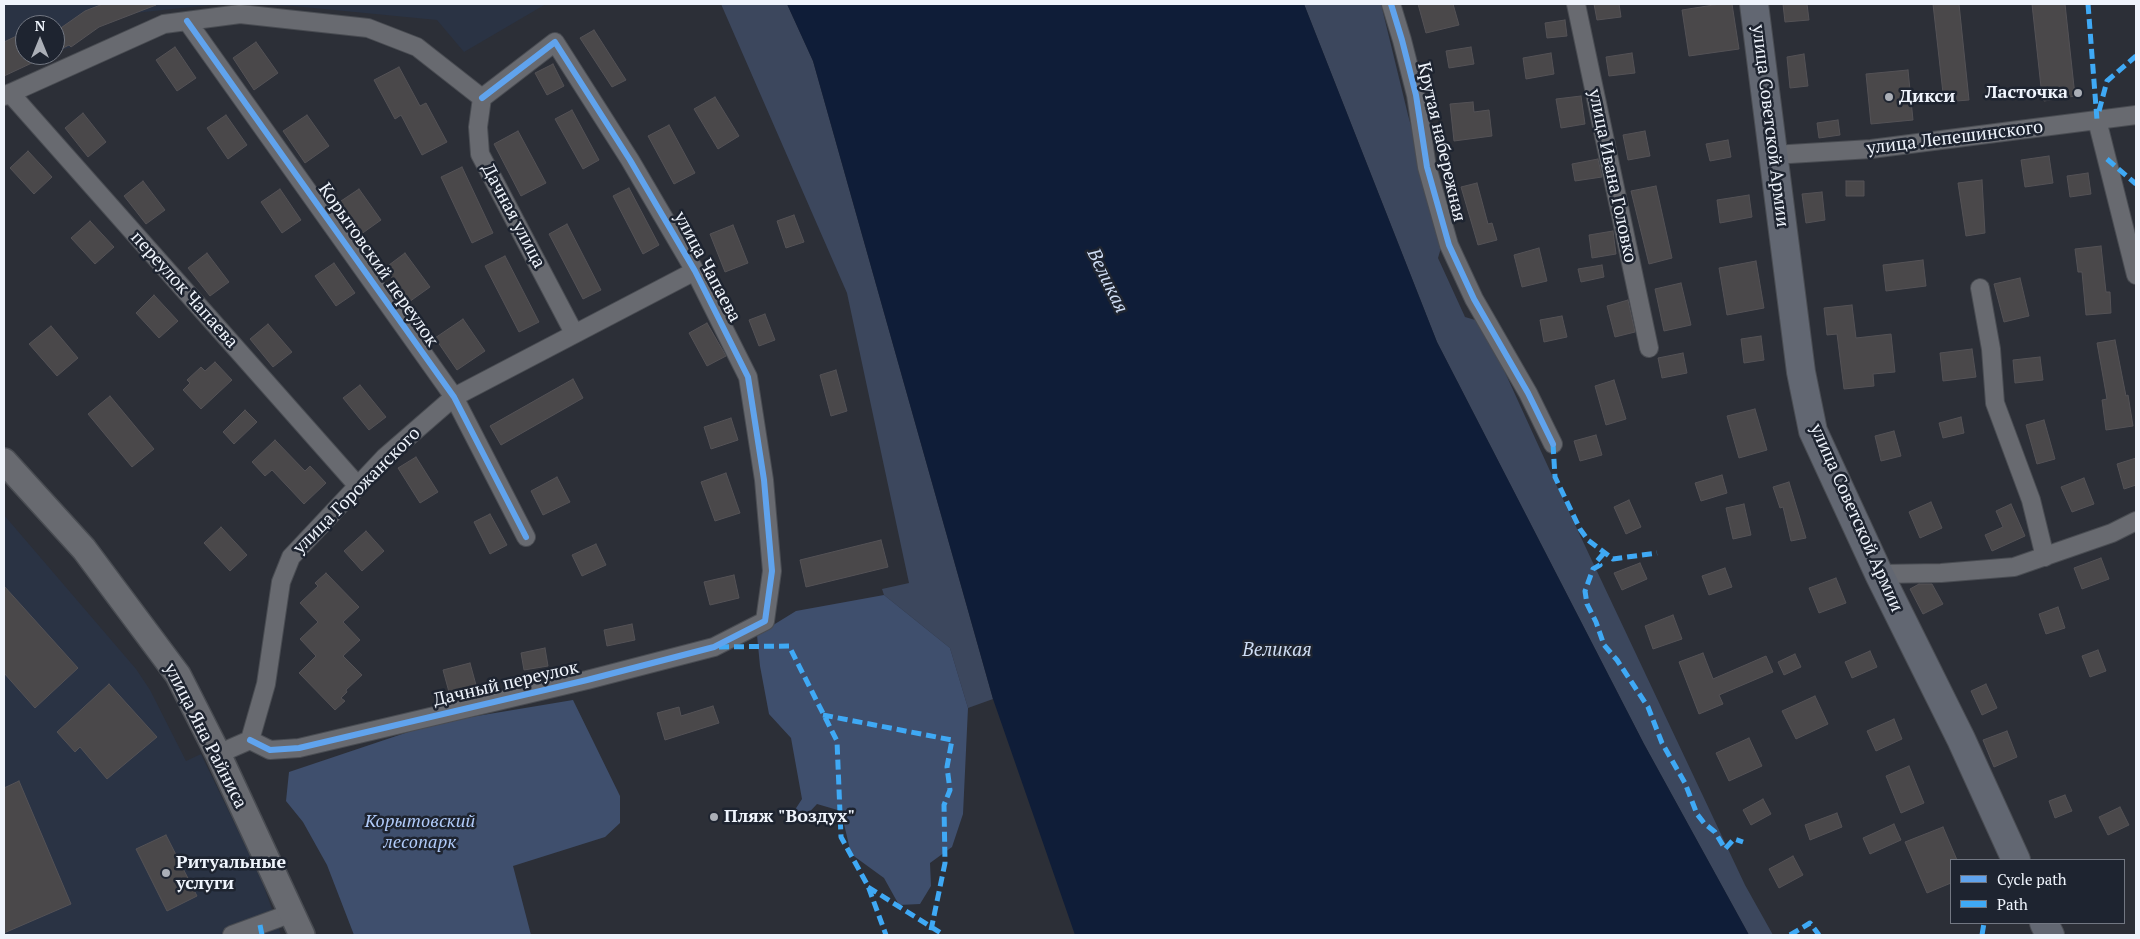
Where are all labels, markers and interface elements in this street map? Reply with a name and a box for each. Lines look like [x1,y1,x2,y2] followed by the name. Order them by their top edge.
[15,15,65,65] north arrow
[35,16,45,35] text: N
[1747,24,1793,228] street label: улица Советской Армии
[1412,60,1470,224] street label: Крутая набережная
[1985,82,2068,104] place label: Ласточка
[1899,86,1955,108] place label: Дикси
[1583,87,1641,265] street label: улица Ивана Головко
[2072,87,2084,99] marker: Ласточка
[1883,91,1895,103] marker: Дикси
[1866,116,2044,160] street label: улица Лепешинского
[476,160,550,272] street label: Дачная улица
[313,179,443,351] street label: Корытовский переулок
[669,208,745,326] street label: улица Чапаева
[126,227,242,353] street label: переулок Чапаева
[1082,245,1132,317] water label: Великая
[1805,421,1907,615] street label: улица Советской Армии
[289,423,425,559] street label: улица Горожанского
[1242,640,1312,662] water label: Великая
[431,657,581,711] street label: Дачный переулок
[159,660,251,812] street label: улица Яна Райниса
[724,806,855,828] place label: Пляж "Воздух"
[365,811,475,854] park label: Корытовский лесопарк
[708,811,720,823] marker: Пляж "Воздух"
[176,852,286,894] place label: Ритуальные услуги
[1950,859,2125,924] legend
[160,867,172,879] marker: Ритуальные услуги
[1997,869,2067,889] text: Cycle path
[1997,894,2028,914] text: Path

